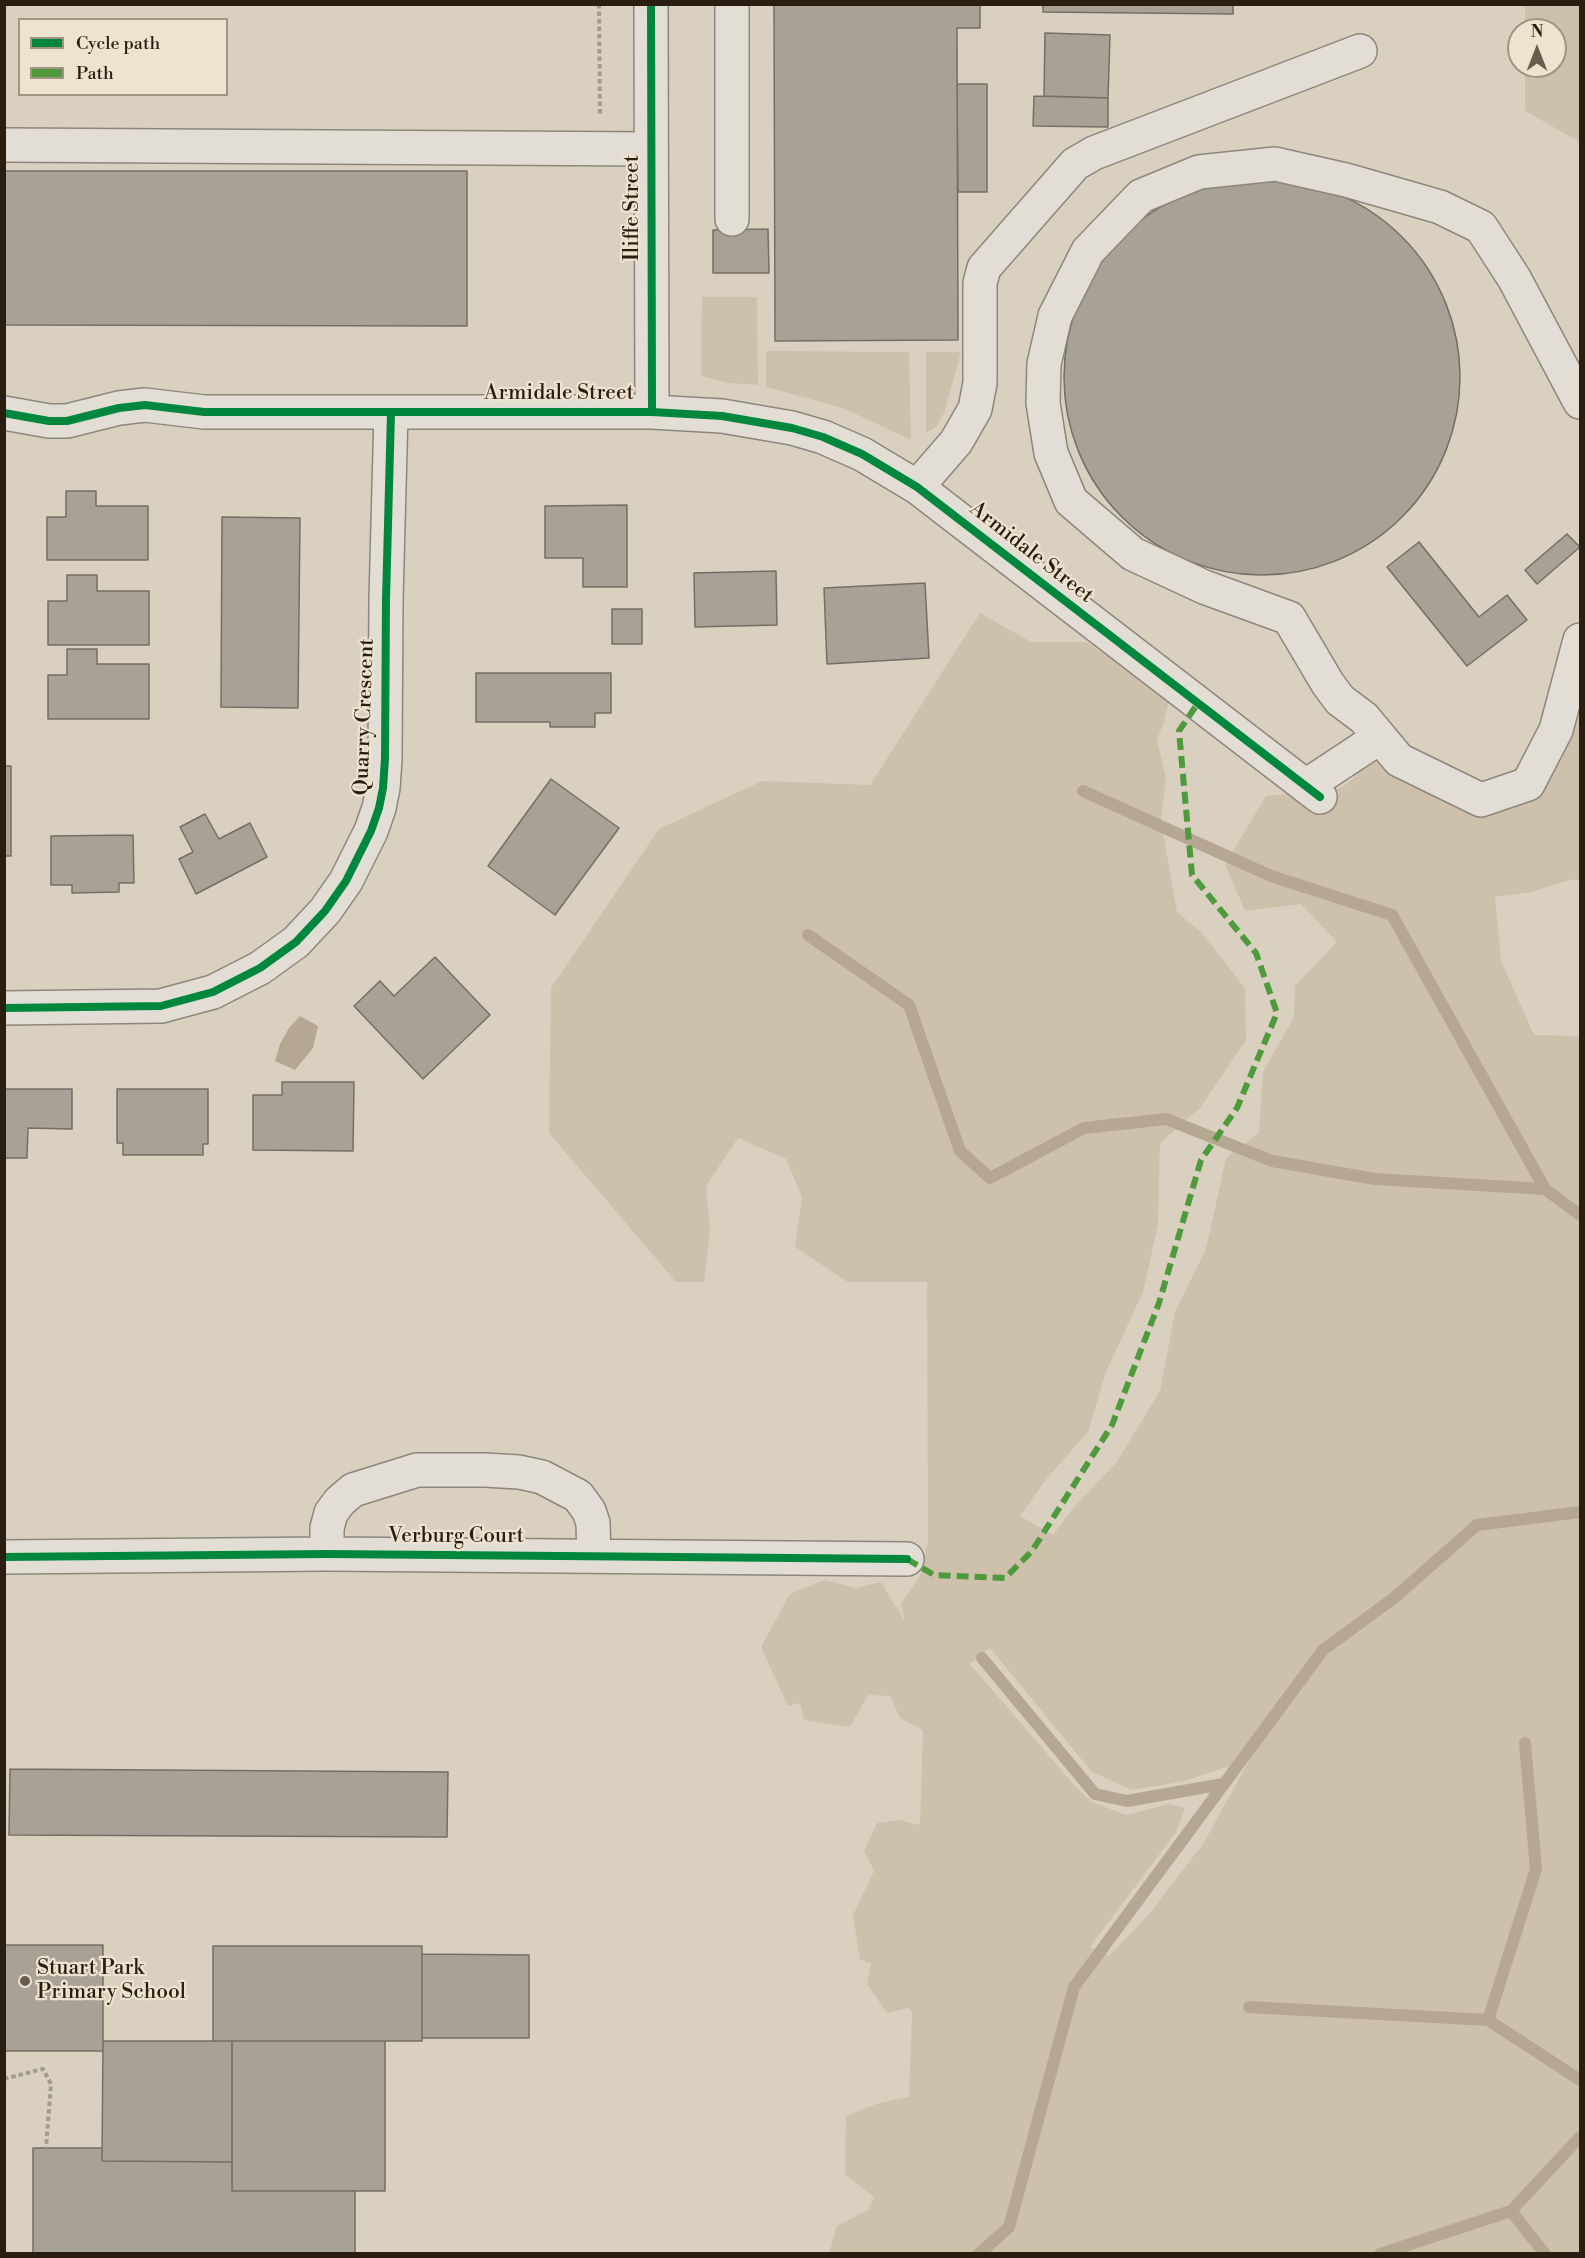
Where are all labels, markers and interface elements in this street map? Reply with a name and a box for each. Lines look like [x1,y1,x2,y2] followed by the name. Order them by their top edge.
[18,18,228,96] legend
[1507,18,1567,78] north arrow
[1531,22,1543,42] text: N
[76,32,160,55] text: Cycle path
[76,62,114,85] text: Path
[620,155,646,261] street label: Iliffe Street
[484,381,634,407] street label: Armidale Street
[964,497,1098,609] street label: Armidale Street
[350,638,380,796] street label: Quarry Crescent
[388,1524,524,1550] street label: Verburg Court
[37,1956,186,2006] place label: Stuart Park Primary School
[18,1974,32,1988] marker: Stuart Park Primary School

